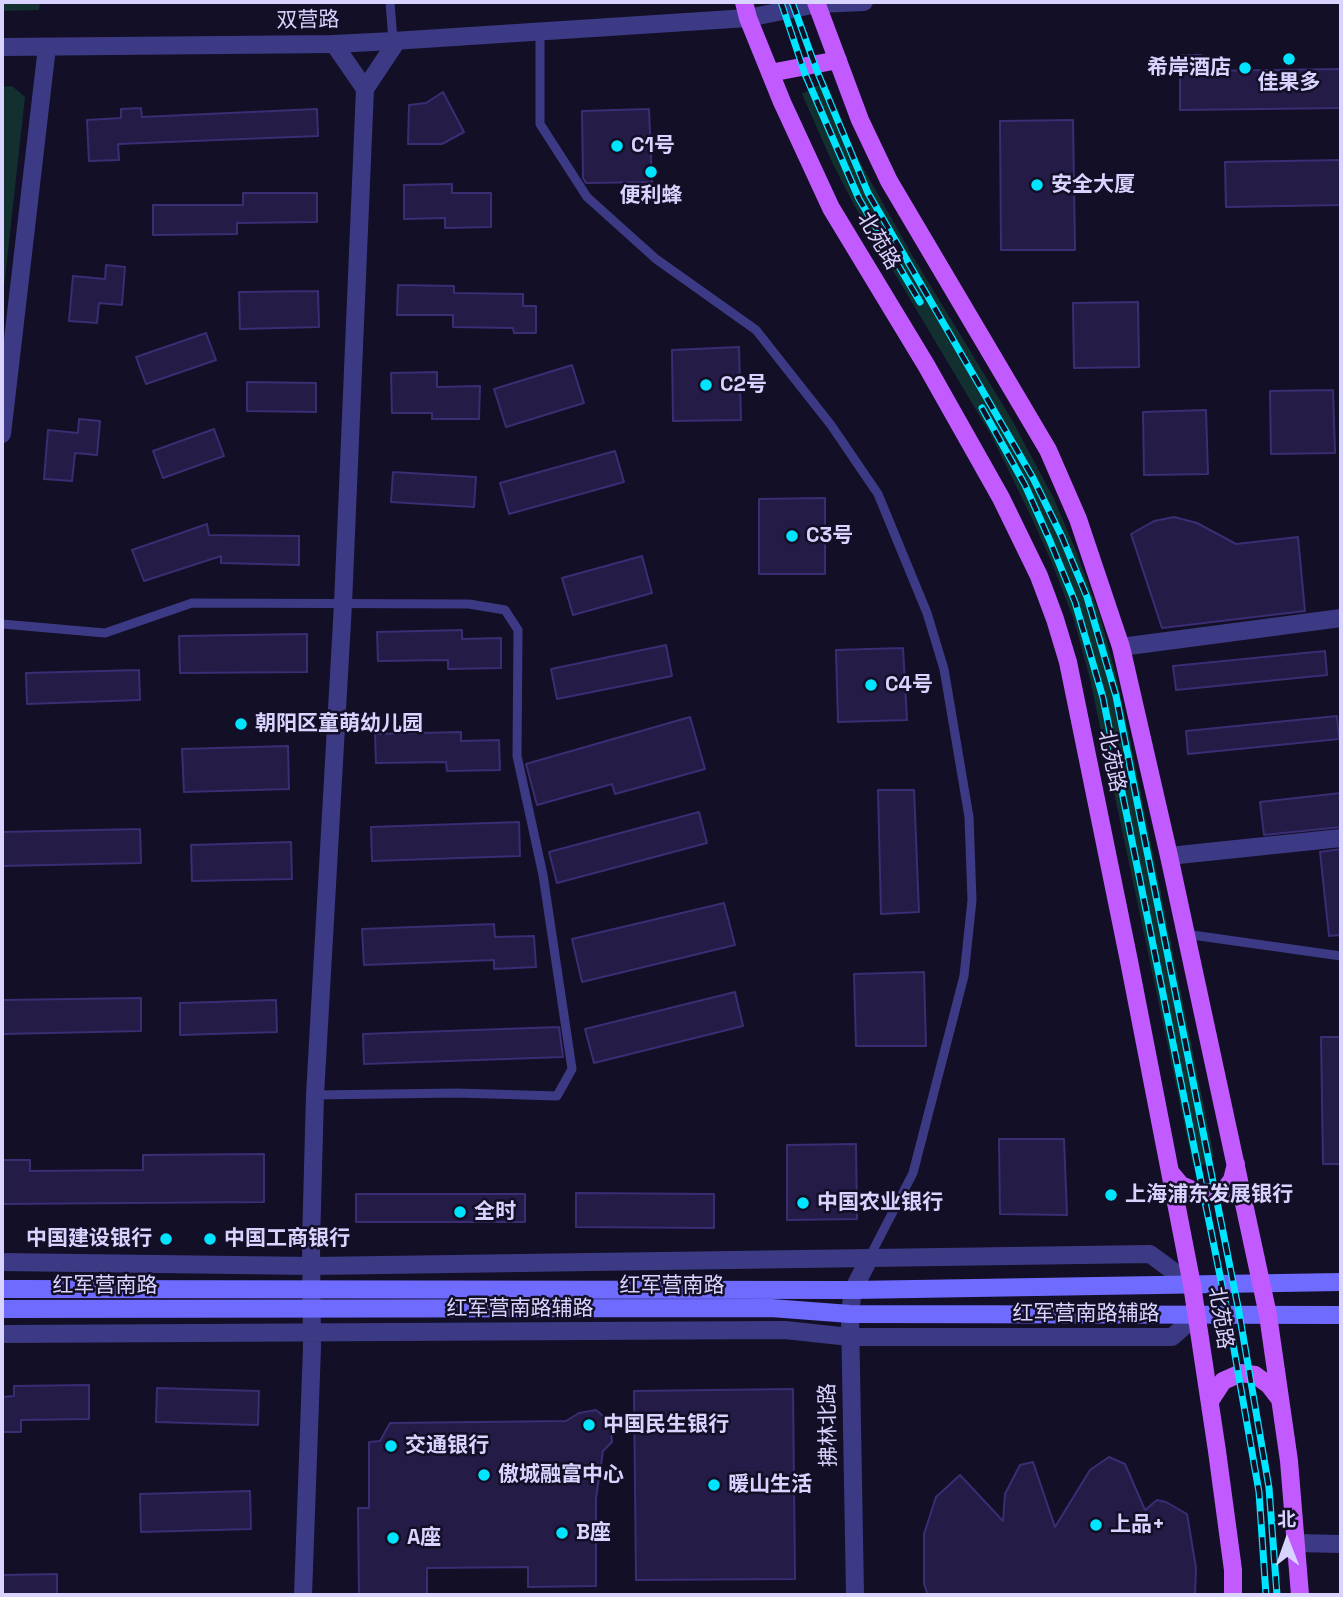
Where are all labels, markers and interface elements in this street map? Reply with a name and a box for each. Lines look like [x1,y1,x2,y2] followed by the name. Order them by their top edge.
[276,8,340,34] street label: 双营路
[1281,51,1297,67] marker: 佳果多
[1147,55,1231,81] place label: 希岸酒店
[1237,60,1253,76] marker: 希岸酒店
[1258,70,1320,96] place label: 佳果多
[631,133,675,159] place label: C1号
[609,138,625,154] marker: C1号
[643,164,659,180] marker: 便利蜂
[1051,172,1135,198] place label: 安全大厦
[1029,177,1045,193] marker: 安全大厦
[620,183,682,209] place label: 便利蜂
[851,208,905,274] street label: 北苑路
[720,372,767,398] place label: C2号
[698,377,714,393] marker: C2号
[806,523,853,549] place label: C3号
[784,528,800,544] marker: C3号
[885,672,933,698] place label: C4号
[863,677,879,693] marker: C4号
[255,711,423,737] place label: 朝阳区童萌幼儿园
[233,716,249,732] marker: 朝阳区童萌幼儿园
[1092,728,1130,794] street label: 北苑路
[1125,1182,1293,1208] place label: 上海浦东发展银行
[1103,1187,1119,1203] marker: 上海浦东发展银行
[817,1190,943,1216] place label: 中国农业银行
[795,1195,811,1211] marker: 中国农业银行
[474,1199,516,1225] place label: 全时
[452,1204,468,1220] marker: 全时
[26,1226,152,1252] place label: 中国建设银行
[224,1226,350,1252] place label: 中国工商银行
[158,1231,174,1247] marker: 中国建设银行
[202,1231,218,1247] marker: 中国工商银行
[53,1273,157,1299] street label: 红军营南路
[620,1273,724,1299] street label: 红军营南路
[1203,1285,1237,1351] street label: 北苑路
[447,1296,593,1322] street label: 红军营南路辅路
[1013,1301,1159,1327] street label: 红军营南路辅路
[816,1383,842,1467] street label: 拂林北路
[603,1412,729,1438] place label: 中国民生银行
[581,1417,597,1433] marker: 中国民生银行
[405,1433,489,1459] place label: 交通银行
[383,1438,399,1454] marker: 交通银行
[498,1462,624,1488] place label: 傲城融富中心
[476,1467,492,1483] marker: 傲城融富中心
[728,1472,812,1498] place label: 暖山生活
[706,1477,722,1493] marker: 暖山生活
[1252,1506,1322,1576] north arrow
[1277,1507,1296,1532] text: 北
[1110,1512,1165,1538] place label: 上品+
[1088,1517,1104,1533] marker: 上品+
[576,1520,611,1546] place label: B座
[407,1525,441,1551] place label: A座
[554,1525,570,1541] marker: B座
[385,1530,401,1546] marker: A座

